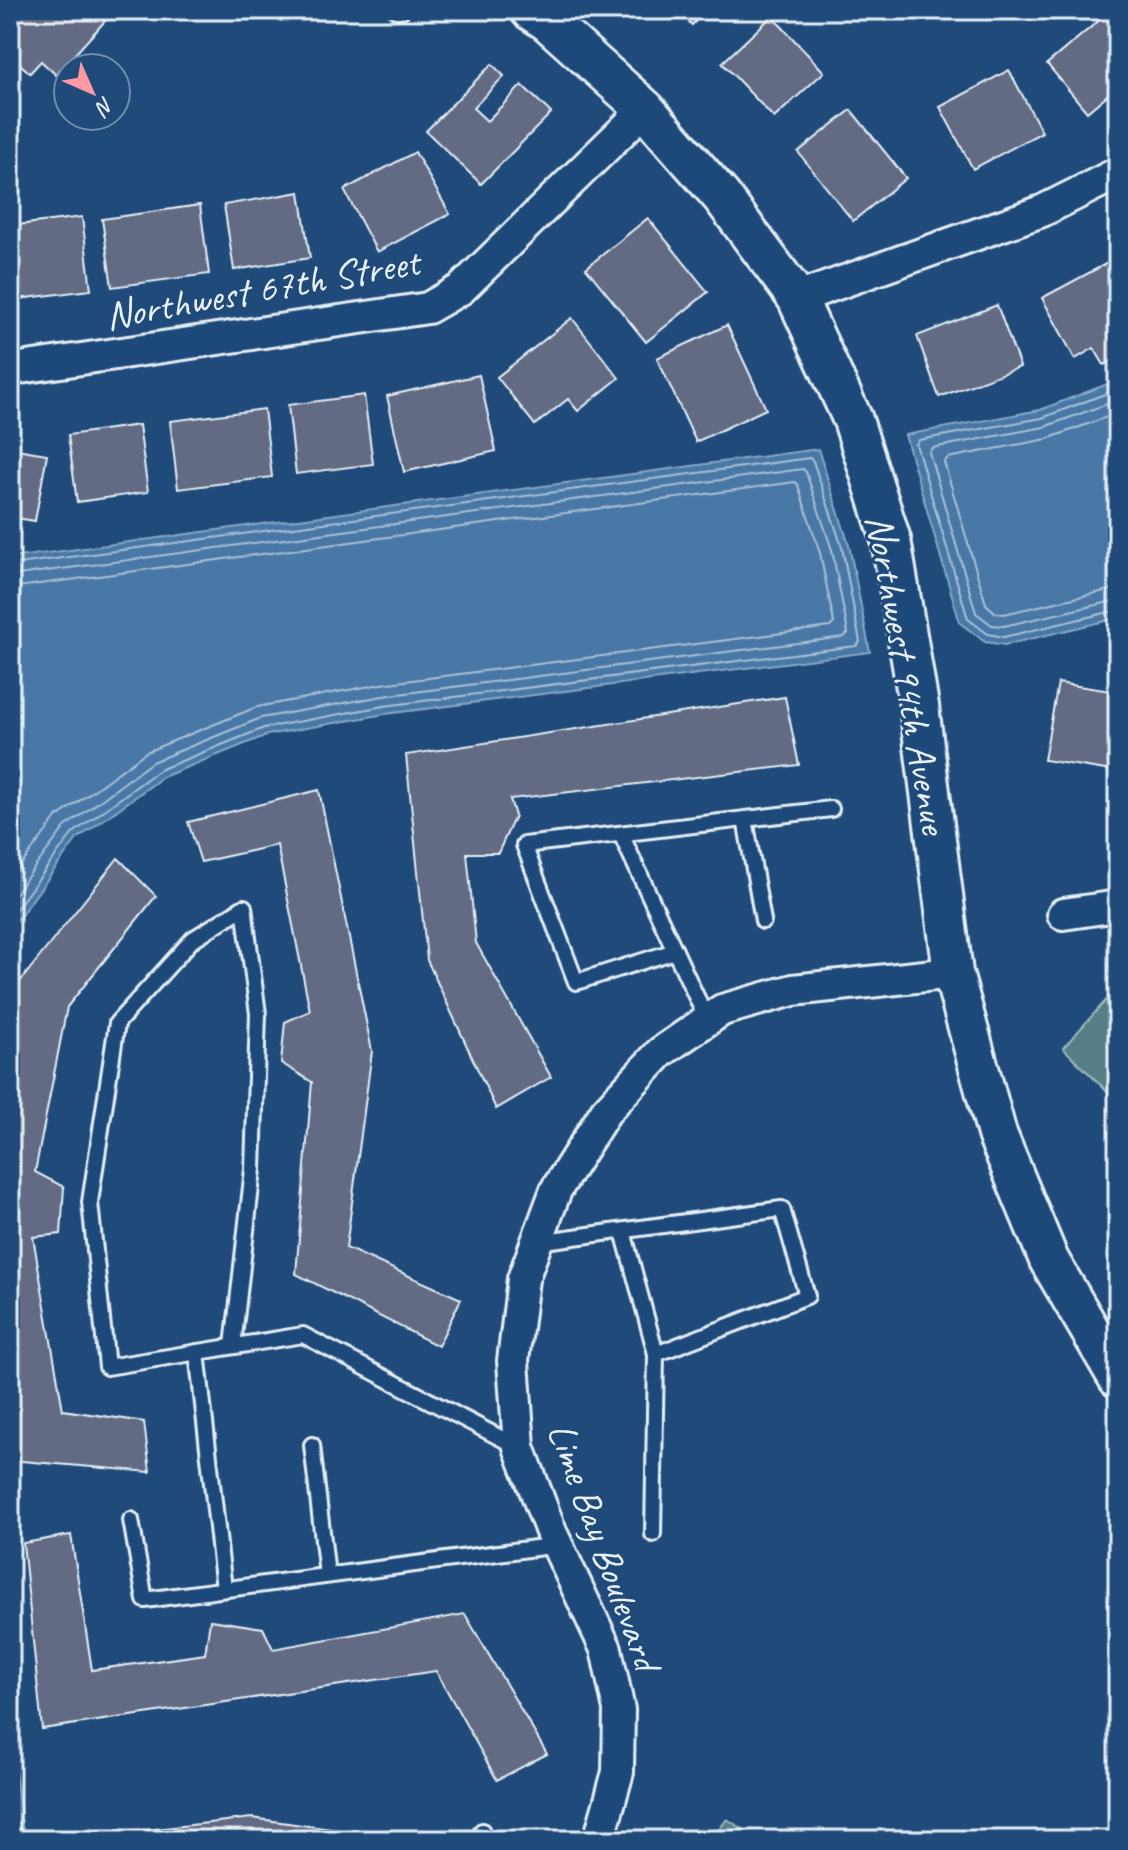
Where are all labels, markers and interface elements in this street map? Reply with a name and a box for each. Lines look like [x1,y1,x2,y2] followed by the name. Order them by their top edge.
[52,52,132,132] north arrow
[88,91,120,123] text: N
[101,236,427,341] street label: Northwest 67th Street
[854,511,960,841] street label: Northwest 94th Avenue
[536,1416,674,1682] street label: Lime Bay Boulevard

